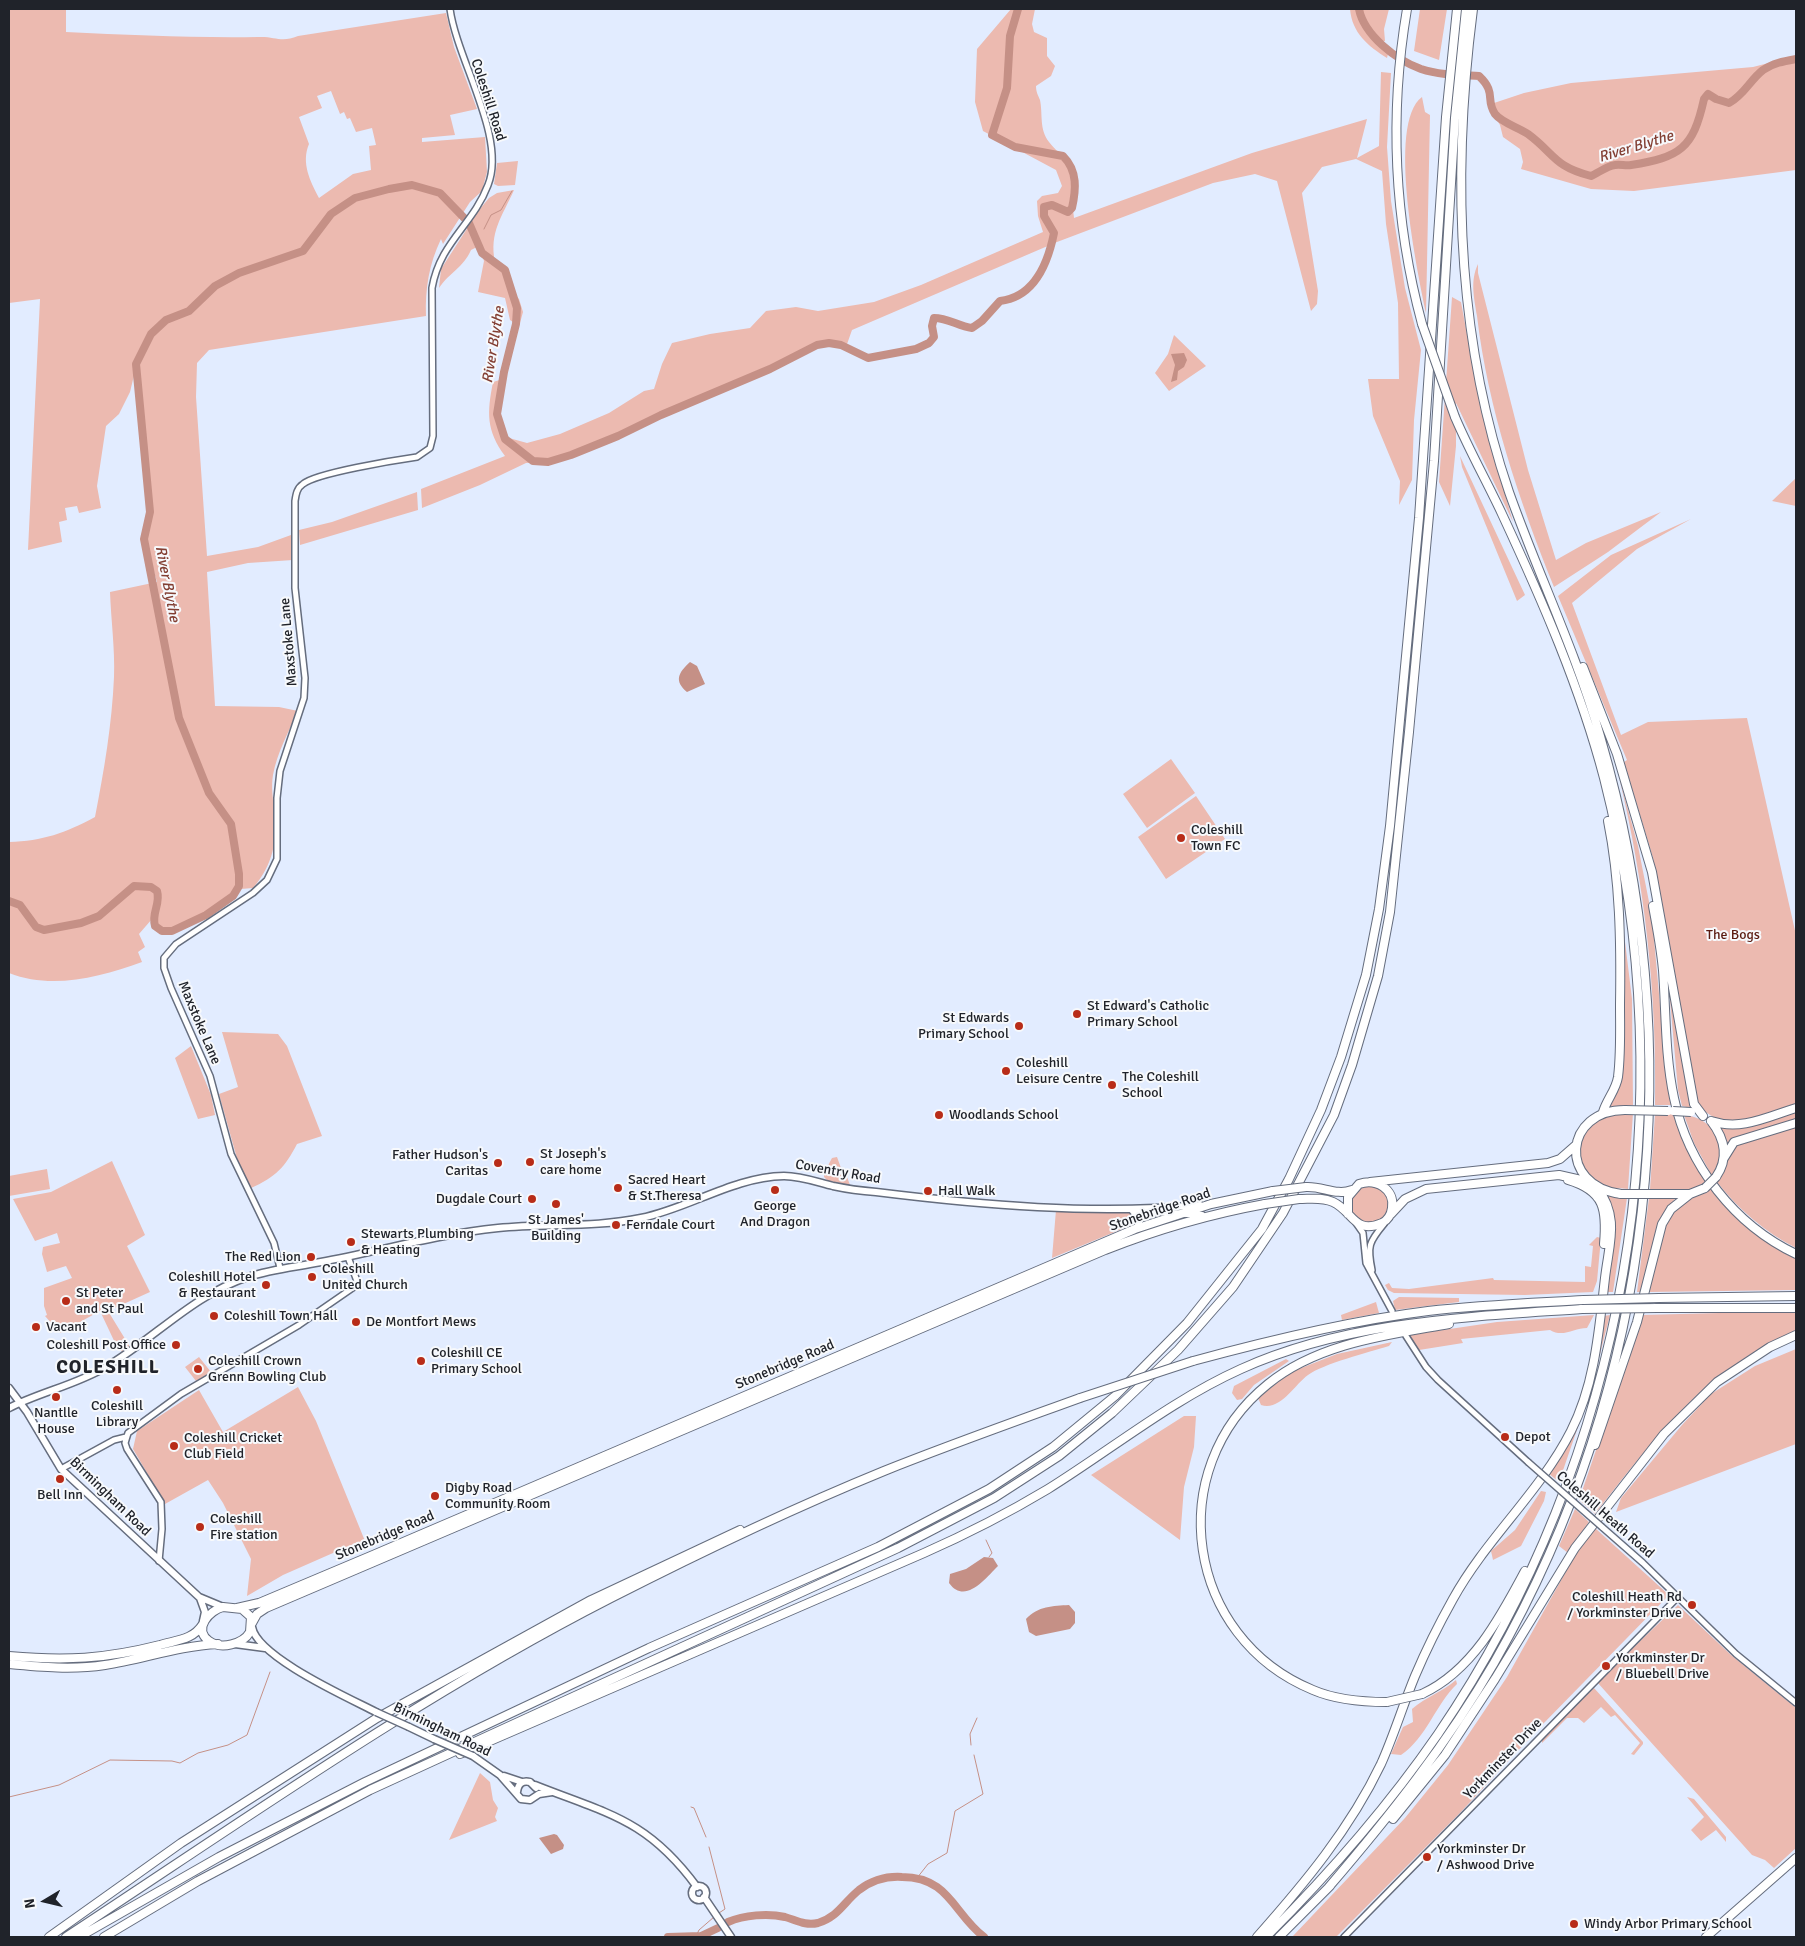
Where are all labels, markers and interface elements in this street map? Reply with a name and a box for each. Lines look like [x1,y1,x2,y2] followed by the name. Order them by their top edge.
[467,57,509,143] street label: Coleshill Road
[1596,127,1676,167] water label: River Blythe
[479,305,509,385] water label: River Blythe
[151,544,183,624] water label: River Blythe
[277,597,301,687] street label: Maxstoke Lane
[1191,822,1243,854] place label: Coleshill Town FC
[1175,832,1187,844] marker: Coleshill Town FC
[1706,927,1760,943] park label: The Bogs
[174,979,224,1067] street label: Maxstoke Lane
[1087,998,1209,1030] place label: St Edward's Catholic Primary School
[1071,1008,1083,1020] marker: St Edward's Catholic Primary School
[918,1010,1009,1042] place label: St Edwards Primary School
[1013,1020,1025,1032] marker: St Edwards Primary School
[1016,1055,1102,1088] place label: Coleshill Leisure Centre
[1000,1065,1012,1077] marker: Coleshill Leisure Centre
[1122,1069,1199,1102] place label: The Coleshill School
[1106,1079,1118,1091] marker: The Coleshill School
[949,1107,1058,1123] place label: Woodlands School
[933,1109,945,1121] marker: Woodlands School
[540,1146,606,1178] place label: St Joseph's care home
[392,1147,488,1180] place label: Father Hudson's Caritas
[524,1156,536,1168] marker: St Joseph's care home
[794,1156,882,1188] street label: Coventry Road
[492,1157,504,1169] marker: Father Hudson's Caritas
[628,1172,706,1204] place label: Sacred Heart & St.Theresa
[612,1182,624,1194] marker: Sacred Heart & St.Theresa
[938,1183,995,1199] place label: Hall Walk
[769,1184,781,1196] marker: George And Dragon
[922,1185,934,1197] marker: Hall Walk
[1107,1185,1213,1235] street label: Stonebridge Road
[436,1191,522,1207] place label: Dugdale Court
[526,1193,538,1205] marker: Dugdale Court
[550,1198,562,1210] marker: St James' Building
[740,1198,810,1230] place label: George And Dragon
[528,1212,584,1244] place label: St James' Building
[626,1217,715,1233] place label: Ferndale Court
[610,1219,622,1231] marker: Ferndale Court
[361,1226,474,1258] place label: Stewarts Plumbing & Heating
[345,1236,357,1248] marker: Stewarts Plumbing & Heating
[225,1249,301,1265] place label: The Red Lion
[305,1251,317,1263] marker: The Red Lion
[322,1261,408,1294] place label: Coleshill United Church
[168,1269,256,1302] place label: Coleshill Hotel & Restaurant
[306,1271,318,1283] marker: Coleshill United Church
[260,1279,272,1291] marker: Coleshill Hotel & Restaurant
[76,1285,143,1318] place label: St Peter and St Paul
[60,1295,72,1307] marker: St Peter and St Paul
[224,1308,338,1324] place label: Coleshill Town Hall
[208,1310,220,1322] marker: Coleshill Town Hall
[366,1314,476,1330] place label: De Montfort Mews
[350,1316,362,1328] marker: De Montfort Mews
[46,1319,87,1335] place label: Vacant
[30,1321,42,1333] marker: Vacant
[47,1337,166,1353] place label: Coleshill Post Office
[733,1337,837,1393] street label: Stonebridge Road
[170,1339,182,1351] marker: Coleshill Post Office
[431,1345,522,1378] place label: Coleshill CE Primary School
[208,1353,326,1385] place label: Coleshill Crown Grenn Bowling Club
[415,1355,427,1367] marker: Coleshill CE Primary School
[55,1357,161,1379] district label: COLESHILL
[192,1363,204,1375] marker: Coleshill Crown Grenn Bowling Club
[111,1384,123,1396] marker: Coleshill Library
[50,1391,62,1403] marker: Nantlle House
[91,1398,143,1430] place label: Coleshill Library
[34,1405,78,1438] place label: Nantlle House
[1515,1429,1551,1445] place label: Depot
[184,1430,282,1462] place label: Coleshill Cricket Club Field
[1499,1431,1511,1443] marker: Depot
[168,1440,180,1452] marker: Coleshill Cricket Club Field
[66,1454,154,1540] street label: Birmingham Road
[1553,1468,1657,1562] street label: Coleshill Heath Road
[54,1473,66,1485] marker: Bell Inn
[445,1480,550,1512] place label: Digby Road Community Room
[37,1487,83,1503] place label: Bell Inn
[429,1490,441,1502] marker: Digby Road Community Room
[333,1508,437,1564] street label: Stonebridge Road
[210,1511,278,1544] place label: Coleshill Fire station
[194,1521,206,1533] marker: Coleshill Fire station
[1567,1589,1682,1621] place label: Coleshill Heath Rd / Yorkminster Drive
[1686,1599,1698,1611] marker: Coleshill Heath Rd / Yorkminster Drive
[1616,1650,1709,1682] place label: Yorkminster Dr / Bluebell Drive
[1600,1660,1612,1672] marker: Yorkminster Dr / Bluebell Drive
[391,1699,493,1761] street label: Birmingham Road
[1460,1715,1546,1803] street label: Yorkminster Drive
[1437,1841,1534,1874] place label: Yorkminster Dr / Ashwood Drive
[1421,1851,1433,1863] marker: Yorkminster Dr / Ashwood Drive
[20,1876,70,1926] north arrow
[21,1897,39,1910] text: N
[1584,1916,1752,1932] place label: Windy Arbor Primary School
[1568,1918,1580,1930] marker: Windy Arbor Primary School

